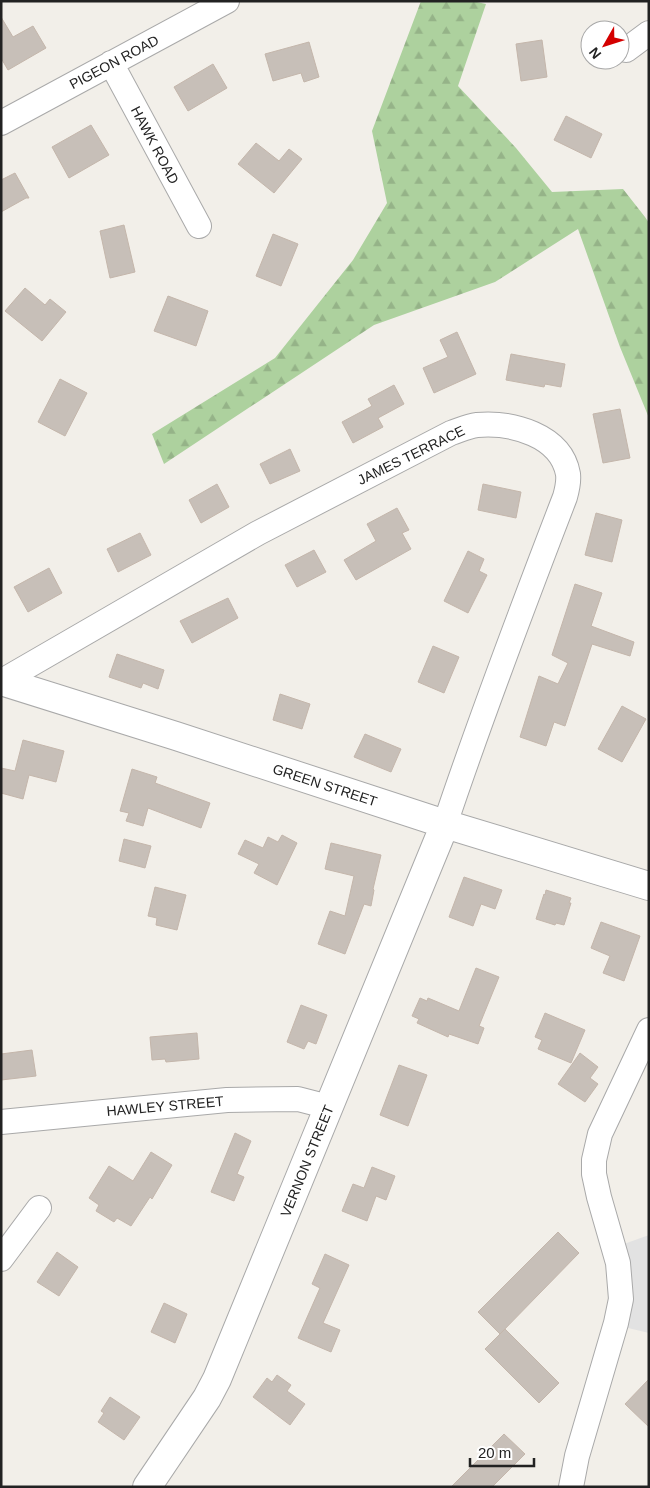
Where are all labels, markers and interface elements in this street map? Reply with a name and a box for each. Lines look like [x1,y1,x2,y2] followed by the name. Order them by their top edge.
[580,20,630,70] north arrow
[67,32,161,92] street label: PIGEON ROAD
[585,44,604,62] text: N
[128,103,182,187] street label: HAWK ROAD
[355,422,467,488] street label: JAMES TERRACE
[271,761,380,810] street label: GREEN STREET
[106,1093,225,1119] street label: HAWLEY STREET
[277,1102,337,1219] street label: VERNON STREET
[470,1436,534,1468] scale bar
[478,1444,511,1461] text: 20 m

